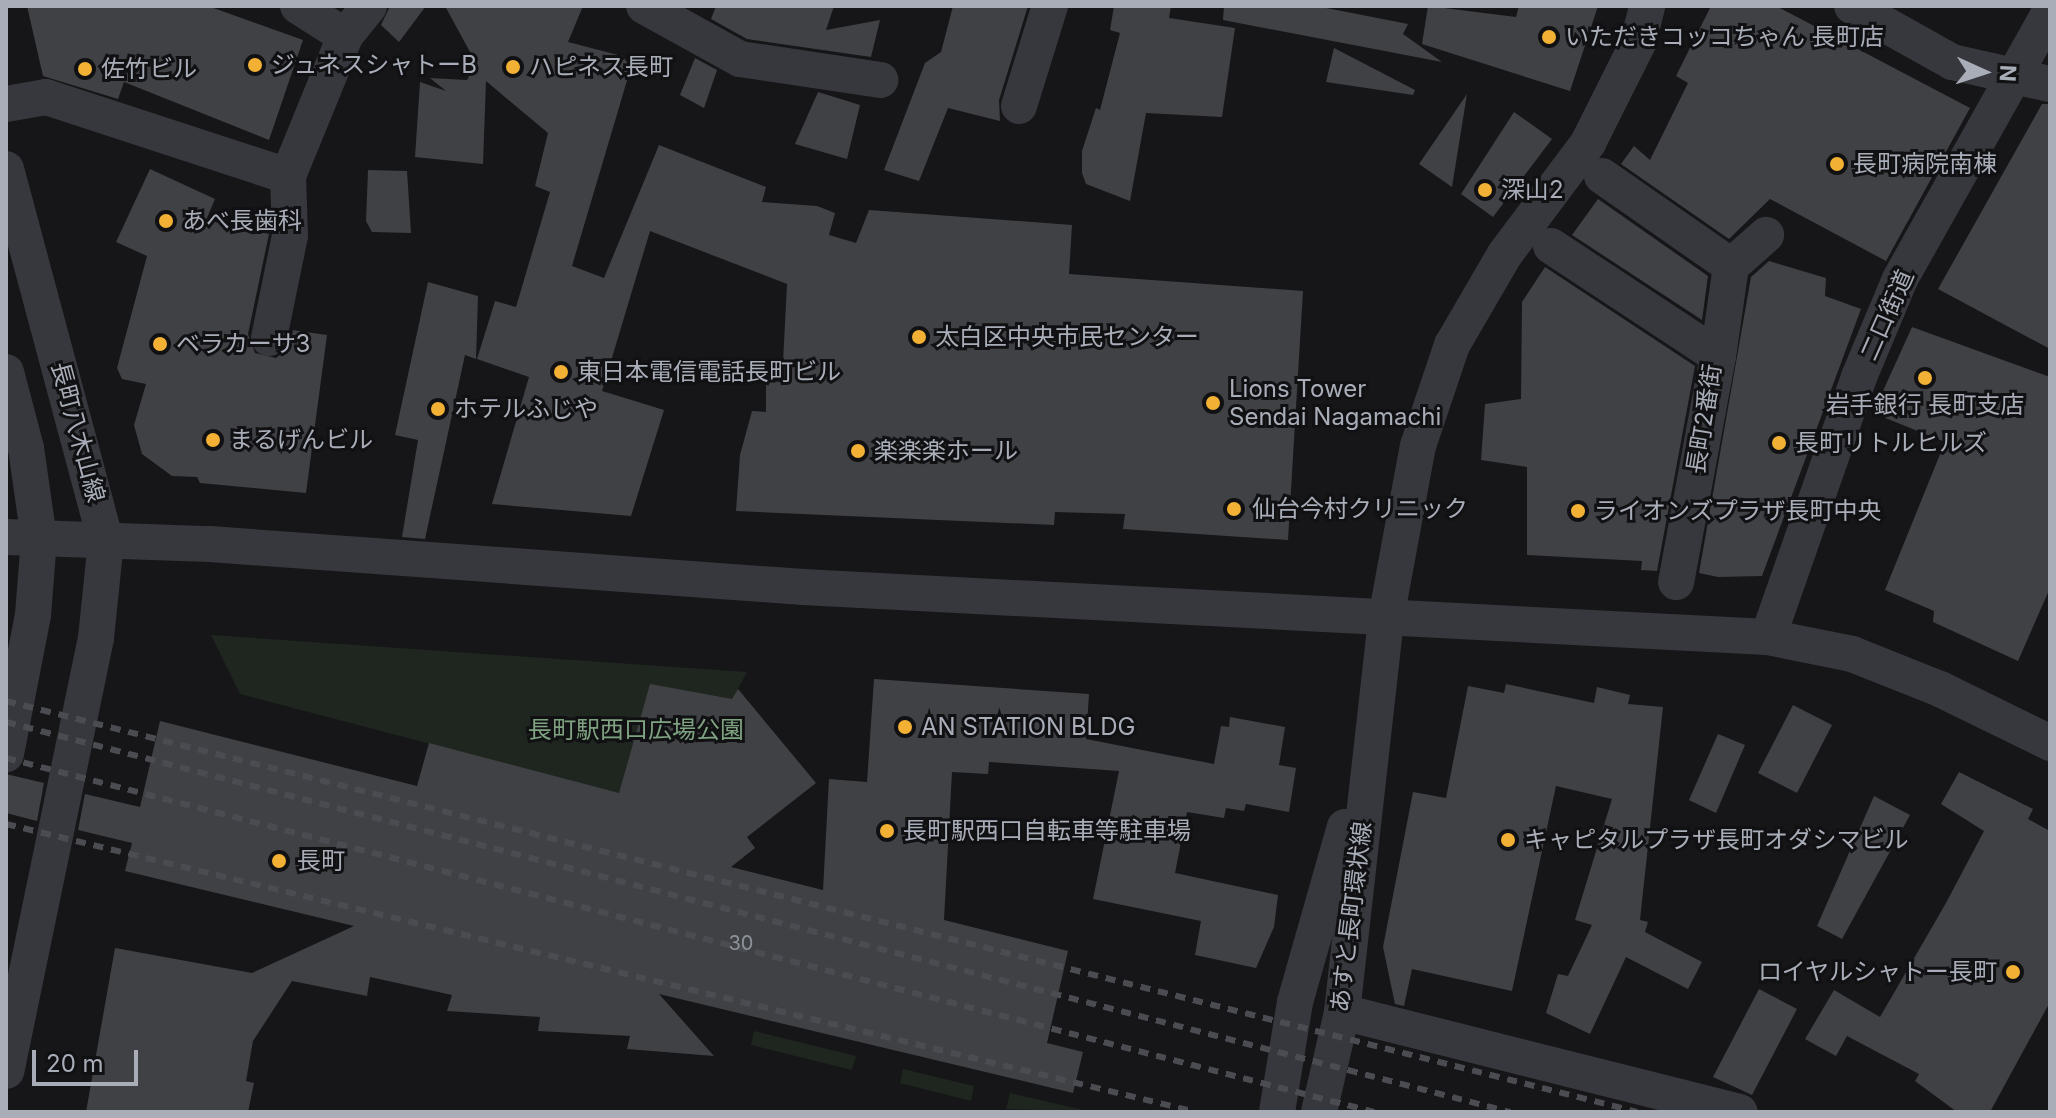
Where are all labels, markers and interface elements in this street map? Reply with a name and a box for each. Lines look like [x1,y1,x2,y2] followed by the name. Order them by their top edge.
[1565,23,1884,51] place label: いただきコッコちゃん 長町店
[1540,28,1558,46] marker: いただきコッコちゃん 長町店
[1944,32,2024,112] north arrow
[271,51,479,79] place label: ジュネスシャトーB
[529,53,673,81] place label: ハピネス長町
[101,55,197,83] place label: 佐竹ビル
[246,56,264,74] marker: ジュネスシャトーB
[504,58,522,76] marker: ハピネス長町
[76,60,94,78] marker: 佐竹ビル
[1995,64,2021,82] text: N
[1853,150,1997,178] place label: 長町病院南棟
[1828,155,1846,173] marker: 長町病院南棟
[1501,176,1564,204] place label: 深山2
[1476,181,1494,199] marker: 深山2
[182,207,302,235] place label: あべ長歯科
[157,212,175,230] marker: あべ長歯科
[1854,265,1920,365] street label: 二口街道
[935,323,1199,351] place label: 太白区中央市民センター
[910,328,928,346] marker: 太白区中央市民センター
[176,330,311,358] place label: ベラカーサ3
[151,335,169,353] marker: ベラカーサ3
[577,358,841,386] place label: 東日本電信電話長町ビル
[45,359,111,505] street label: 長町八木山線
[1681,362,1727,476] street label: 長町2番街
[552,363,570,381] marker: 東日本電信電話長町ビル
[1916,369,1934,387] marker: 岩手銀行 長町支店
[1229,375,1441,431] place label: Lions Tower Sendai Nagamachi
[1826,391,2024,419] place label: 岩手銀行 長町支店
[1204,394,1222,412] marker: Lions Tower Sendai Nagamachi
[454,395,598,423] place label: ホテルふじや
[429,400,447,418] marker: ホテルふじや
[229,426,373,454] place label: まるげんビル
[1795,429,1987,457] place label: 長町リトルヒルズ
[204,431,222,449] marker: まるげんビル
[1770,434,1788,452] marker: 長町リトルヒルズ
[874,437,1018,465] place label: 楽楽楽ホール
[849,442,867,460] marker: 楽楽楽ホール
[1252,495,1468,523] place label: 仙台今村クリニック
[1594,497,1882,525] place label: ライオンズプラザ長町中央
[1223,498,1245,520] marker: 仙台今村クリニック
[1569,502,1587,520] marker: ライオンズプラザ長町中央
[921,713,1135,741] place label: AN STATION BLDG
[528,716,744,744] park label: 長町駅西口広場公園
[896,718,914,736] marker: AN STATION BLDG
[903,817,1191,845] place label: 長町駅西口自転車等駐車場
[1325,820,1377,1014] street label: あすと長町環状線
[878,822,896,840] marker: 長町駅西口自転車等駐車場
[1524,826,1908,854] place label: キャピタルプラザ長町オダシマビル
[1499,831,1517,849] marker: キャピタルプラザ長町オダシマビル
[297,847,345,875] place label: 長町
[268,850,290,872] marker: 長町
[729,931,753,955] house number: 30
[1757,958,1997,986] place label: ロイヤルシャトー長町
[2004,963,2022,981] marker: ロイヤルシャトー長町
[36,1034,142,1084] scale bar
[46,1049,104,1078] text: 20 m

